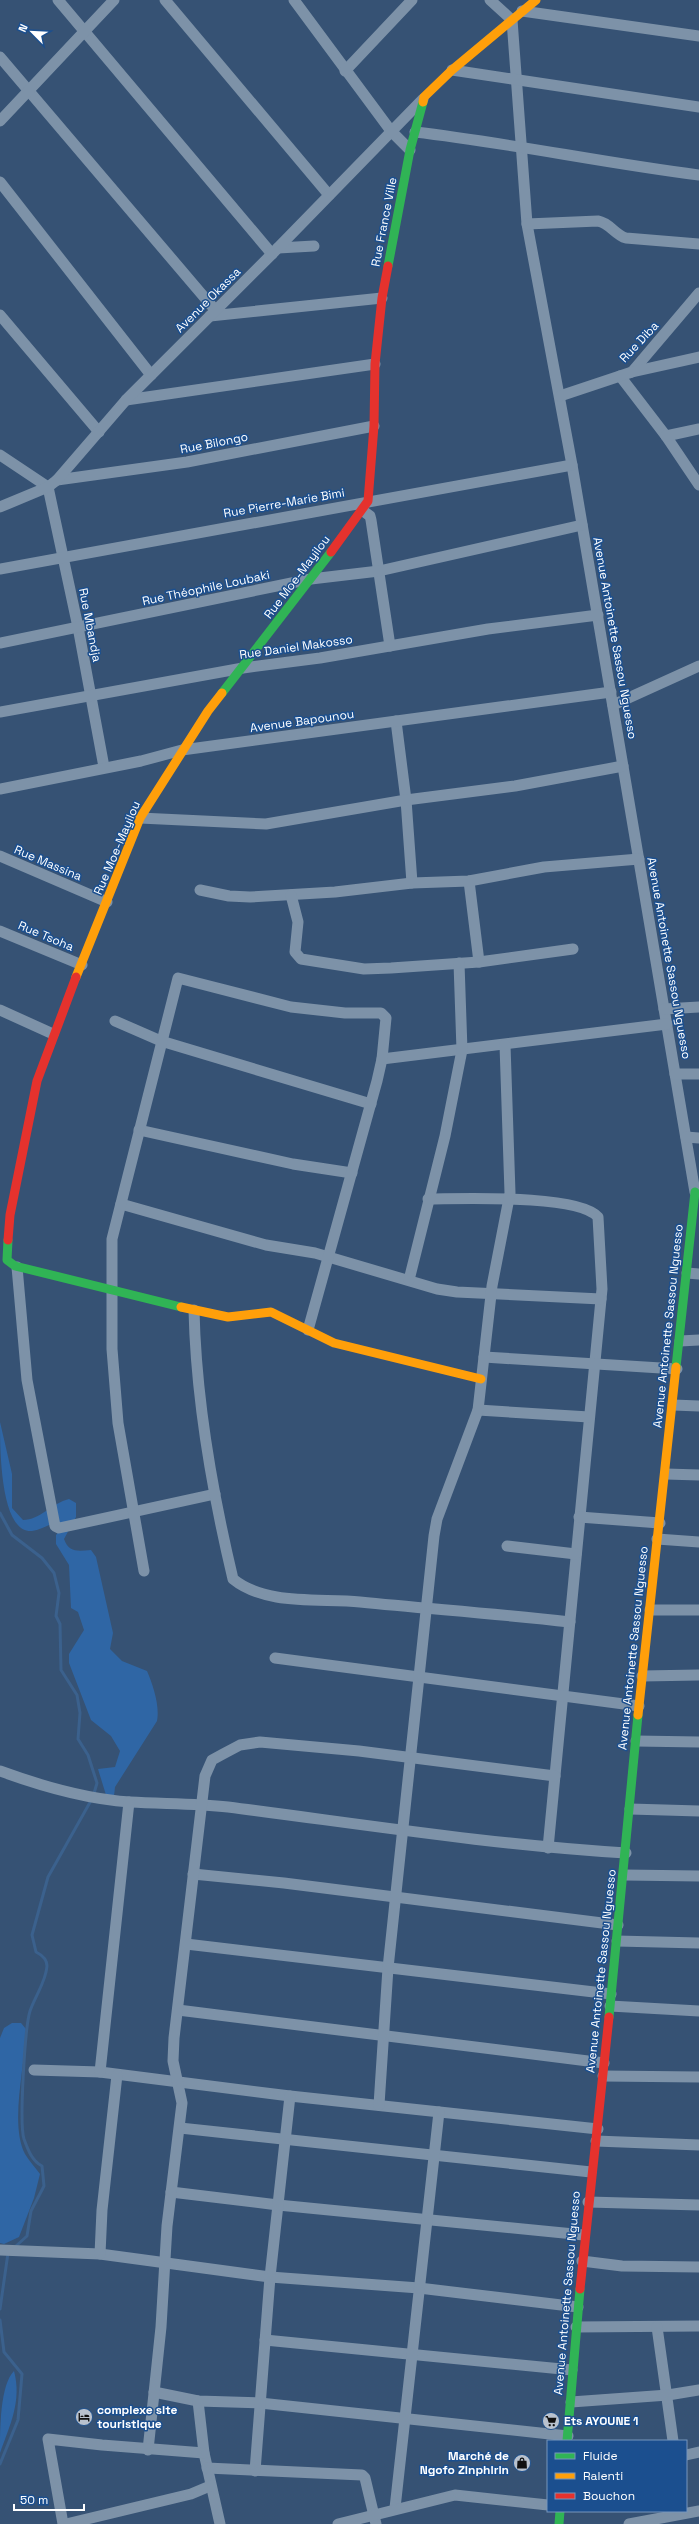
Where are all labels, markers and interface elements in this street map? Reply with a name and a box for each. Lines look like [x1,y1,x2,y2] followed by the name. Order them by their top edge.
[12,12,52,52] north arrow
[15,22,31,34] text: N
[367,176,401,268] street label: Rue France Ville
[172,264,244,336] street label: Avenue Okassa
[616,318,662,366] street label: Rue Diba
[179,429,249,457] street label: Rue Bilongo
[222,484,346,522] street label: Rue Pierre-Marie Bimi
[260,532,334,622] street label: Rue Moe-Mayilou
[589,536,641,740] street label: Avenue Antoinette Sassou Nguesso
[141,567,271,609] street label: Rue Théophile Loubaki
[75,587,105,663] street label: Rue Mbandja
[238,631,354,663] street label: Rue Daniel Makosso
[249,706,355,736] street label: Avenue Bapounou
[90,799,144,897] street label: Rue Moe-Mayilou
[12,842,84,885] street label: Rue Massina
[643,856,695,1060] street label: Avenue Antoinette Sassou Nguesso
[16,917,76,955] street label: Rue Tsoha
[649,1223,687,1429] street label: Avenue Antoinette Sassou Nguesso
[614,1545,652,1751] street label: Avenue Antoinette Sassou Nguesso
[582,1868,620,2074] street label: Avenue Antoinette Sassou Nguesso
[550,2190,584,2396] street label: Avenue Antoinette Sassou Nguesso
[97,2402,177,2432] place label: complexe site touristique
[74,2407,94,2427] hotel icon: complexe site touristique
[541,2411,561,2431] supermarket icon: Ets AYOUNE 1
[564,2413,639,2429] place label: Ets AYOUNE 1
[547,2440,687,2512] legend
[420,2448,509,2478] place label: Marché de Ngofo Zinphirin
[583,2448,618,2464] text: Fluide
[512,2453,532,2473] shop icon: Marché de Ngofo Zinphirin
[583,2468,623,2484] text: Ralenti
[14,2486,84,2512] scale bar
[583,2488,635,2504] text: Bouchon
[20,2492,48,2508] text: 50 m

